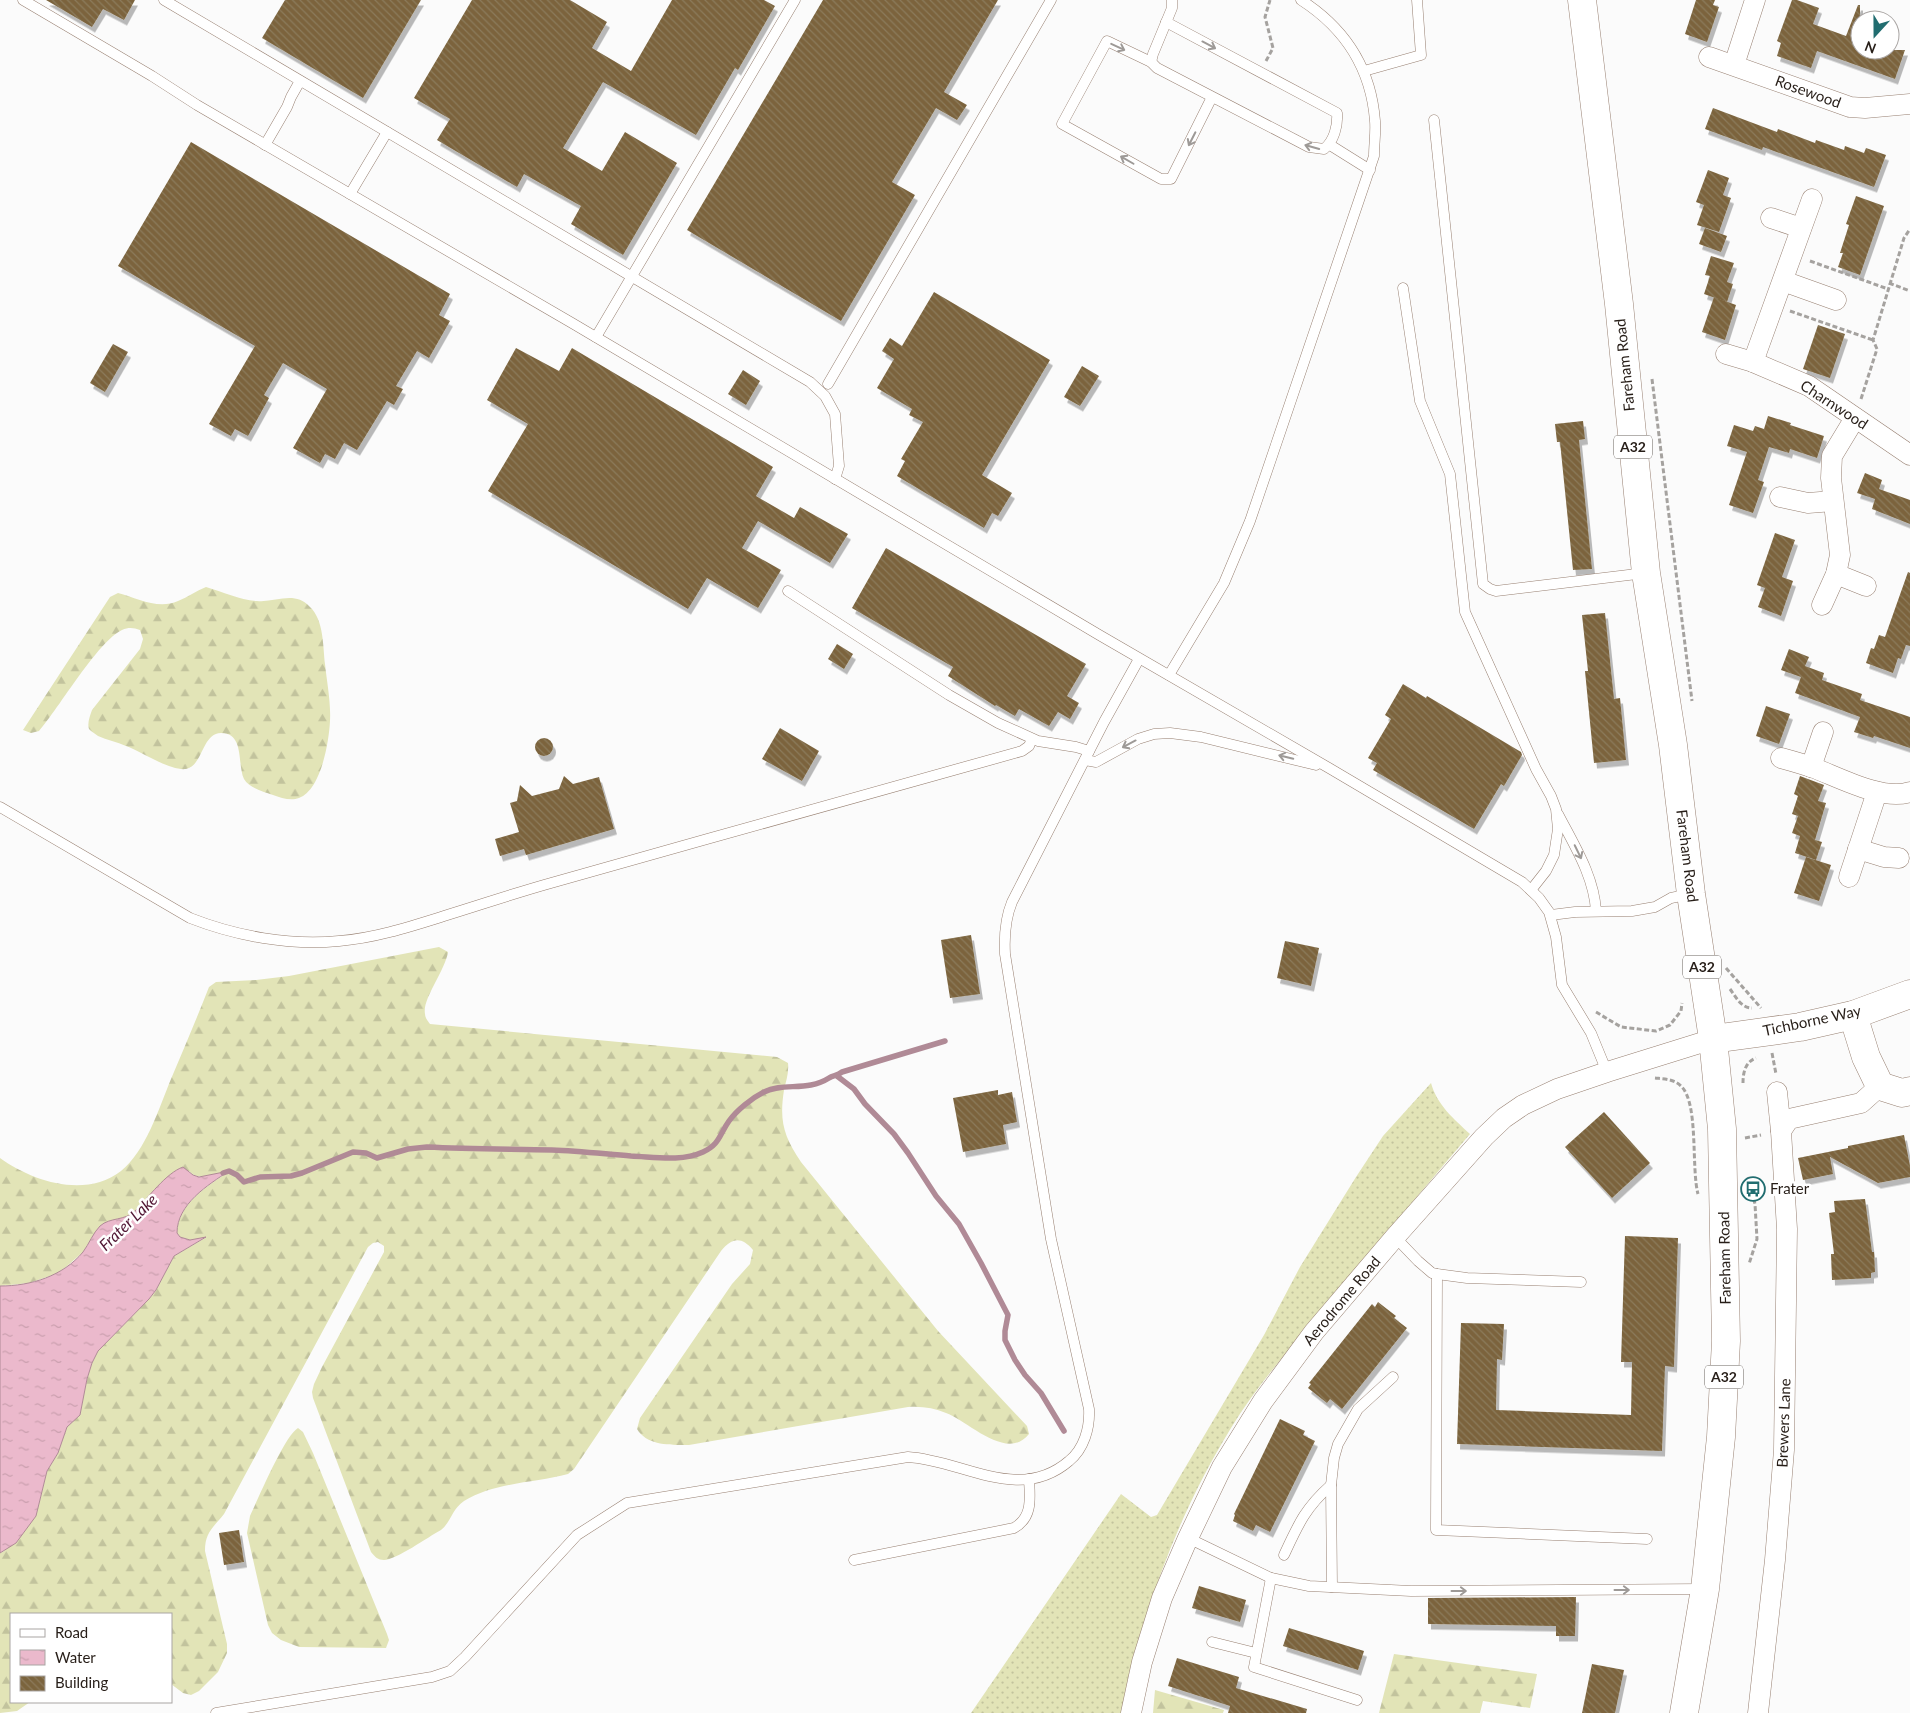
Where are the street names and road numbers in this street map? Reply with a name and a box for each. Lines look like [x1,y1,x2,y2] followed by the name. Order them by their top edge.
[1773,71,1844,111] street label: Rosewood
[1610,318,1638,412] street label: Fareham Road
[1797,376,1872,433] street label: Charnwood
[1614,436,1652,458] road number: A32
[1673,809,1703,903] street label: Fareham Road
[1683,956,1721,979] road number: A32
[1761,1001,1863,1039] street label: Tichborne Way
[1714,1211,1734,1305] street label: Fareham Road
[1299,1252,1384,1349] street label: Aerodrome Road
[1705,1365,1743,1388] road number: A32
[1772,1378,1794,1468] street label: Brewers Lane

